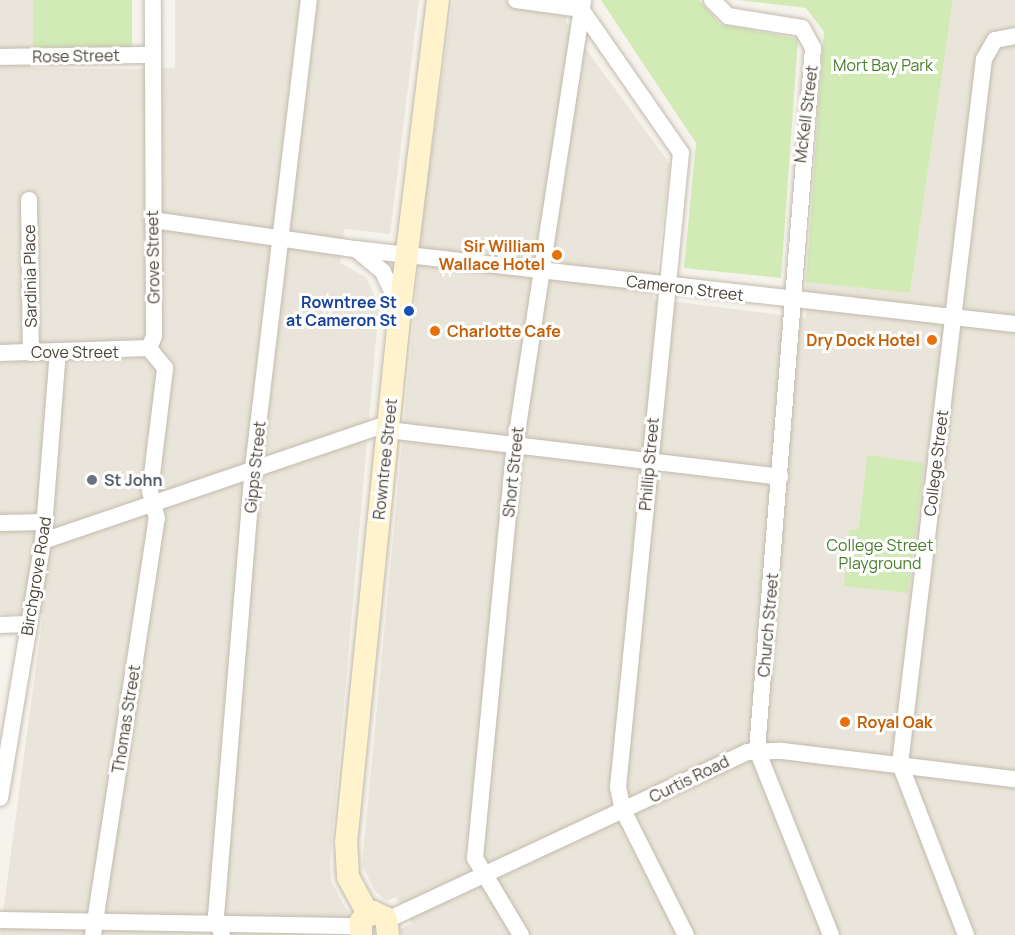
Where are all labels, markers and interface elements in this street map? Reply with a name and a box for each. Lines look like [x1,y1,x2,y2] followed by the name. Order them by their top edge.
[32,46,120,66] street label: Rose Street
[833,55,933,75] park label: Mort Bay Park
[790,64,822,164] street label: McKell Street
[143,210,163,304] street label: Grove Street
[20,224,40,328] street label: Sardinia Place
[439,236,545,274] place label: Sir William Wallace Hotel
[550,248,564,262] marker: Sir William Wallace Hotel
[625,271,745,305] street label: Cameron Street
[286,292,397,330] place label: Rowntree St at Cameron St
[402,304,416,318] marker: Rowntree St at Cameron St
[447,321,561,341] place label: Charlotte Cafe
[428,324,442,338] marker: Charlotte Cafe
[806,330,920,350] place label: Dry Dock Hotel
[925,333,939,347] marker: Dry Dock Hotel
[31,342,119,362] street label: Cove Street
[369,397,401,521] street label: Rowntree Street
[920,409,952,517] street label: College Street
[635,416,663,512] street label: Phillip Street
[241,420,269,514] street label: Gipps Street
[499,426,527,518] street label: Short Street
[104,470,163,490] place label: St John
[85,473,99,487] marker: St John
[17,515,55,637] street label: Birchgrove Road
[827,535,933,573] park label: College Street Playground
[754,572,782,678] street label: Church Street
[108,663,144,775] street label: Thomas Street
[857,712,932,732] place label: Royal Oak
[838,715,852,729] marker: Royal Oak
[646,751,732,807] street label: Curtis Road

